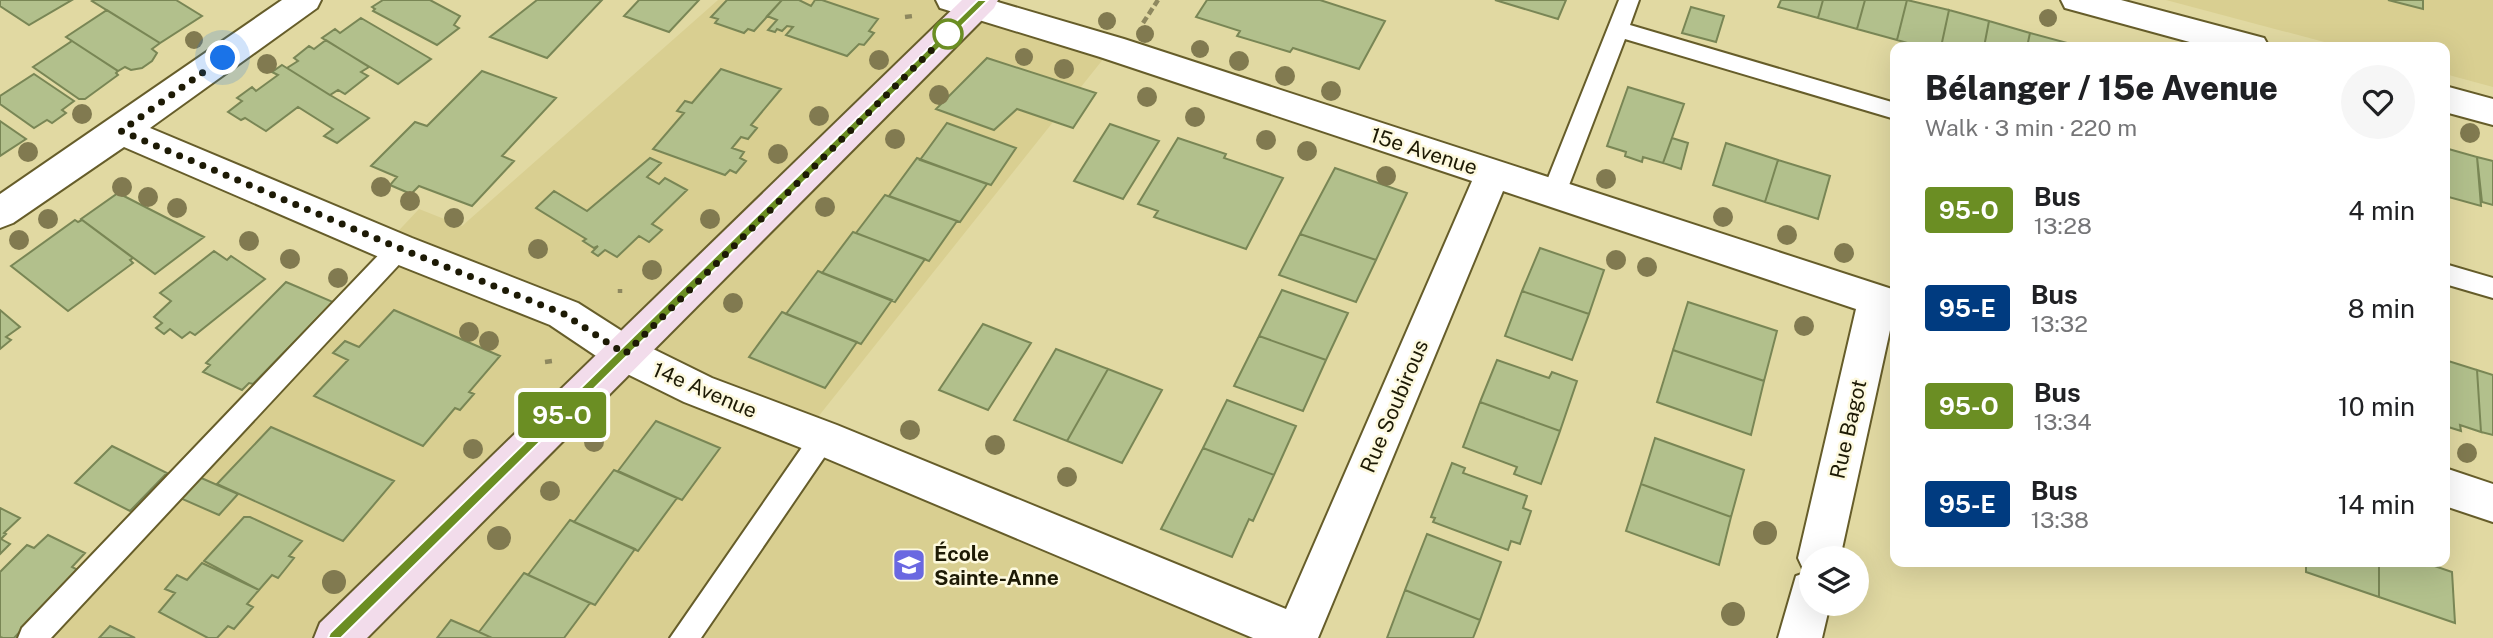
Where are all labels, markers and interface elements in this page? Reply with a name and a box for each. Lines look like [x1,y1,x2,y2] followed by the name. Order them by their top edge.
[933,19,963,49] unlabelled marker
[205,40,240,75] your location
[2341,65,2415,139] button: heart
[1925,69,2278,107] text: Bélanger / 15e Avenue
[1925,114,2137,141] text: Walk · 3 min · 220 m
[1367,122,1481,180] street label: 15e Avenue
[2034,181,2081,212] text: Bus
[2348,195,2415,226] text: 4 min
[1939,196,1999,224] text: 95-O
[2034,212,2092,239] text: 13:28
[2031,279,2078,310] text: Bus
[2348,293,2415,324] text: 8 min
[1939,294,1996,322] text: 95-E
[2031,310,2088,337] text: 13:32
[1355,336,1433,476] street label: Rue Soubirous
[649,357,761,423] street label: 14e Avenue
[1824,377,1872,481] street label: Rue Bagot
[2034,377,2081,408] text: Bus
[2338,391,2415,422] text: 10 min
[513,392,611,438] line badge: 95-O
[1939,392,1999,420] text: 95-O
[532,401,592,429] text: 95-O
[2034,408,2092,435] text: 13:34
[2031,475,2078,506] text: Bus
[2338,489,2415,520] text: 14 min
[1939,490,1996,518] text: 95-E
[2031,506,2089,533] text: 13:38
[934,541,1059,590] place label: École Sainte-Anne
[890,546,928,584] school or university icon: École Sainte-Anne
[1799,546,1869,616] map controls
[1799,546,1869,616] button: layers

